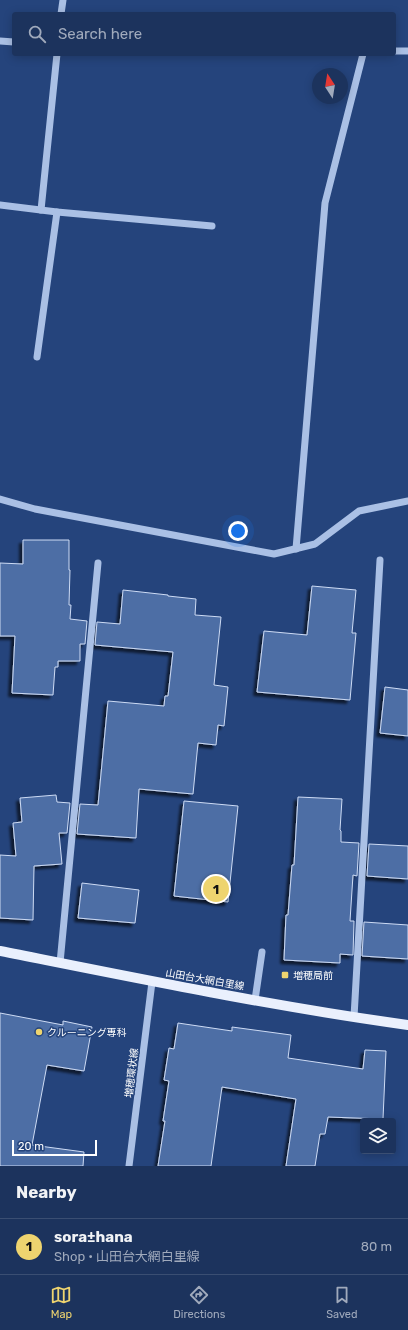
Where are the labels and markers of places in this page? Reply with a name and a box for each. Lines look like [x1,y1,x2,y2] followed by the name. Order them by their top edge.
[203,874,229,904] pin: 1
[280,970,290,980] marker: 増穂局前
[293,970,333,982] place label: 増穂局前
[34,1027,44,1037] marker: クルーニング専科
[47,1027,127,1039] place label: クルーニング専科

